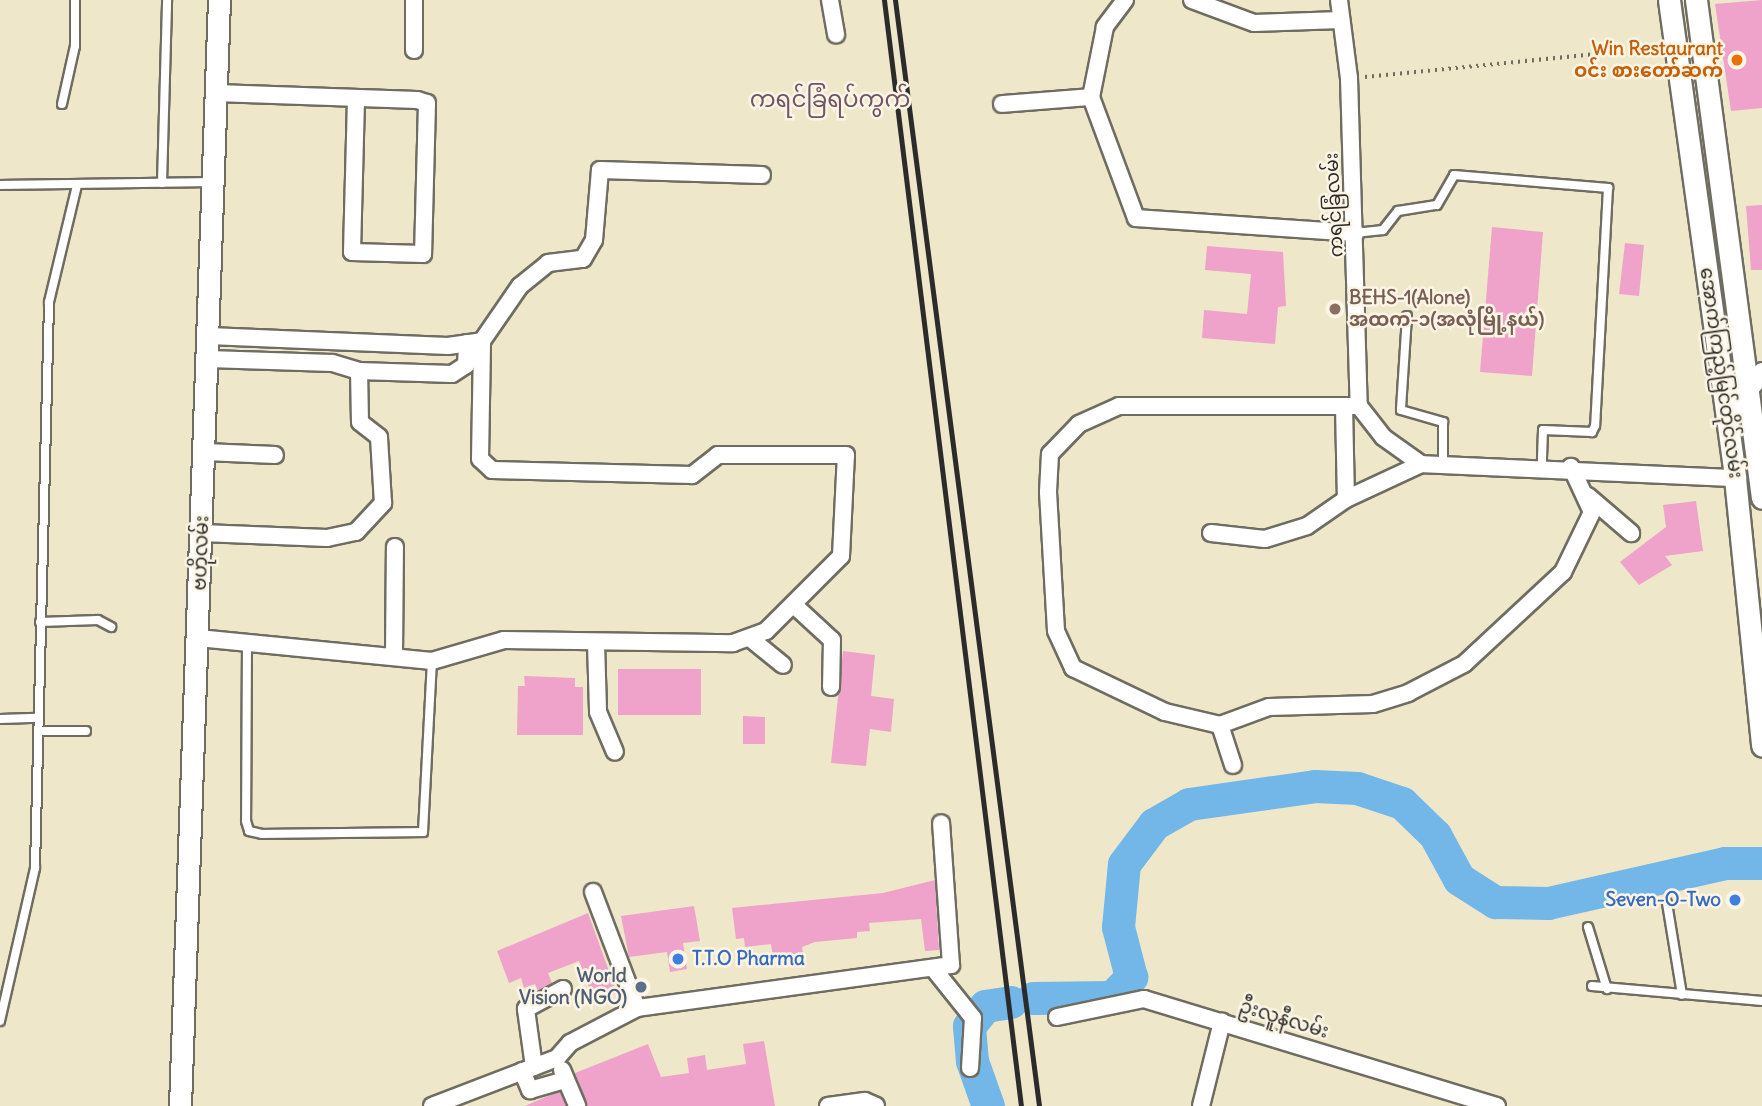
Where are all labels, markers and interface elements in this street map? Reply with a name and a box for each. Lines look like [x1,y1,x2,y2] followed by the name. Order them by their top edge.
[1574,38,1723,82] place label: Win Restaurant ဝင်း စားတော်ဆက်
[1729,52,1745,68] marker: Win Restaurant ဝင်း စားတော်ဆက်
[750,85,910,113] district label: ကရင်ခြံရပ်ကွက်
[1320,152,1348,258] street label: ကရင်ခြံလမ်း
[1695,266,1747,480] street label: အောက်ကြည့်မြင်တိုင်လမ်း
[1349,287,1544,331] place label: BEHS-1(Alone) အထက-၁(အလုံမြို့နယ်)
[1327,301,1343,317] marker: BEHS-1(Alone) အထက-၁(အလုံမြို့နယ်)
[188,515,214,591] street label: ဗဟိုလမ်း
[1606,889,1721,911] place label: Seven-O-Two
[1727,892,1743,908] marker: Seven-O-Two
[692,948,805,970] place label: T.T.O Pharma
[670,951,686,967] marker: T.T.O Pharma
[519,965,627,1009] place label: World Vision (NGO)
[633,979,649,995] marker: World Vision (NGO)
[1237,995,1331,1043] street label: ဦးလူနီလမ်း

